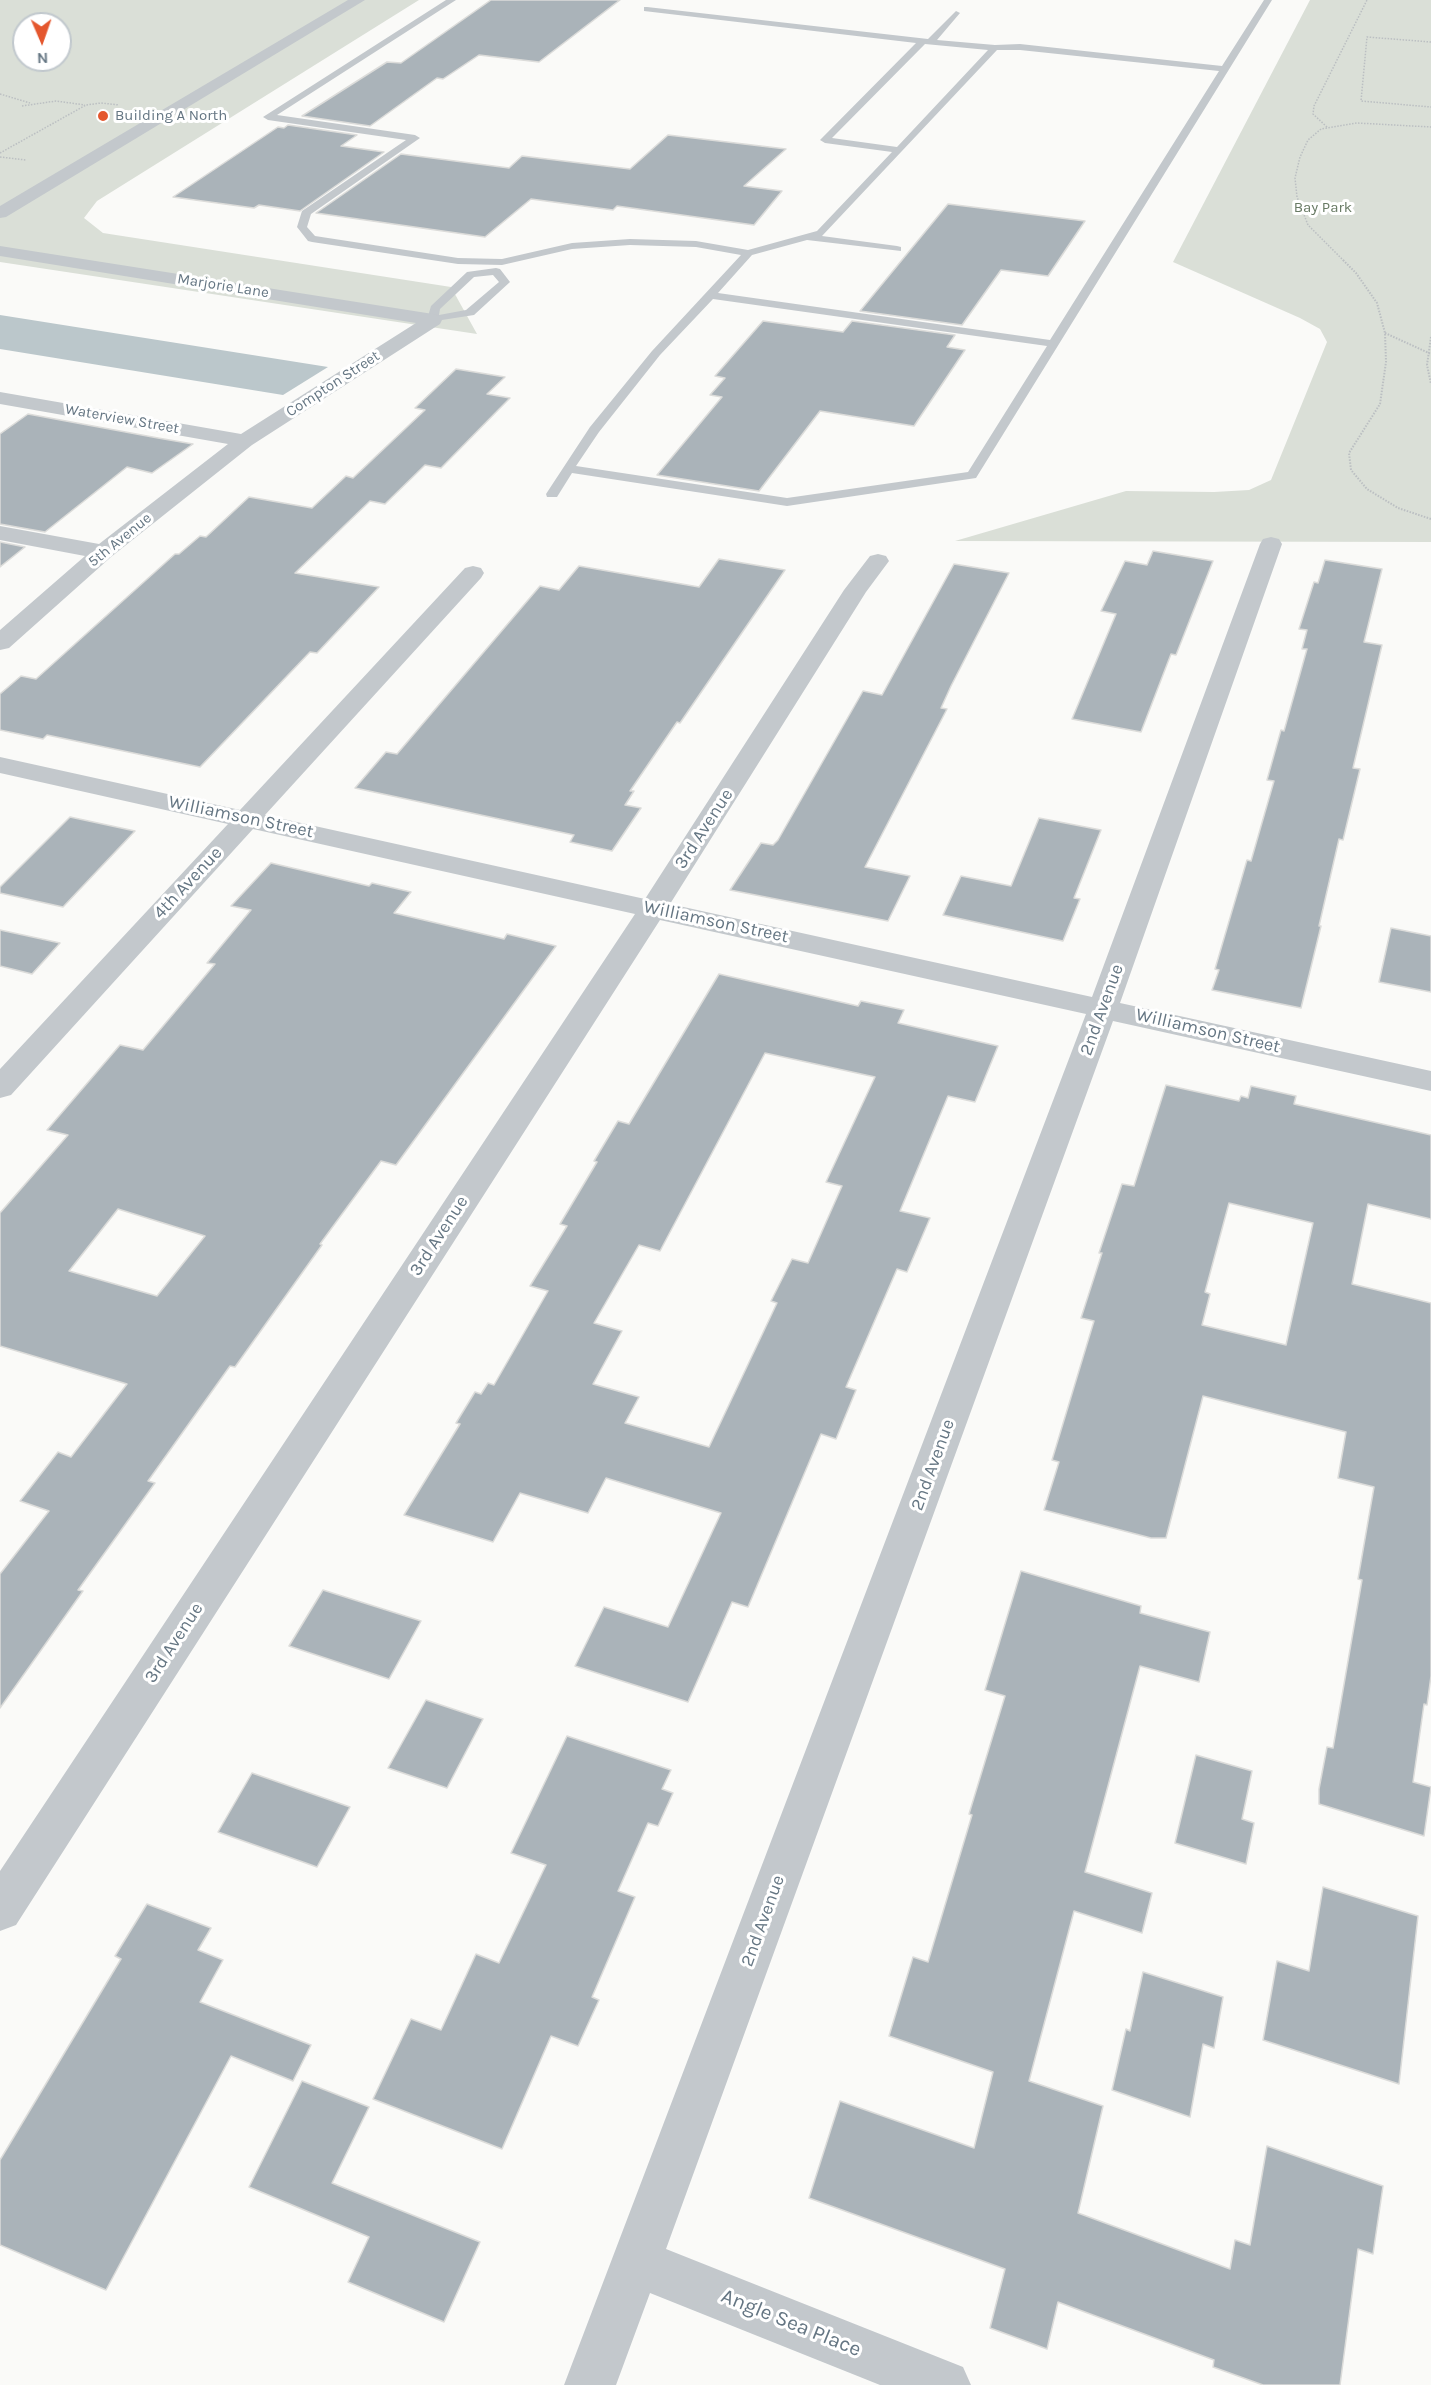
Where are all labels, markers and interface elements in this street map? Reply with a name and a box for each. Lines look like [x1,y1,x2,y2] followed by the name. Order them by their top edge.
[12,12,72,72] north arrow
[37,49,49,68] text: N
[115,107,227,125] place label: Building A North
[96,109,110,123] marker: Building A North
[1294,199,1352,217] park label: Bay Park
[176,270,270,302] street label: Marjorie Lane
[283,347,383,421] street label: Compton Street
[64,400,180,438] street label: Waterview Street
[85,509,155,571] street label: 5th Avenue
[670,785,738,873] street label: 3rd Avenue
[167,791,315,843] street label: Williamson Street
[149,842,227,924] street label: 4th Avenue
[642,896,790,948] street label: Williamson Street
[1076,961,1128,1059] street label: 2nd Avenue
[1134,1004,1282,1058] street label: Williamson Street
[405,1192,473,1280] street label: 3rd Avenue
[907,1416,959,1514] street label: 2nd Avenue
[140,1599,208,1687] street label: 3rd Avenue
[737,1872,789,1970] street label: 2nd Avenue
[717,2283,865,2363] street label: Angle Sea Place

